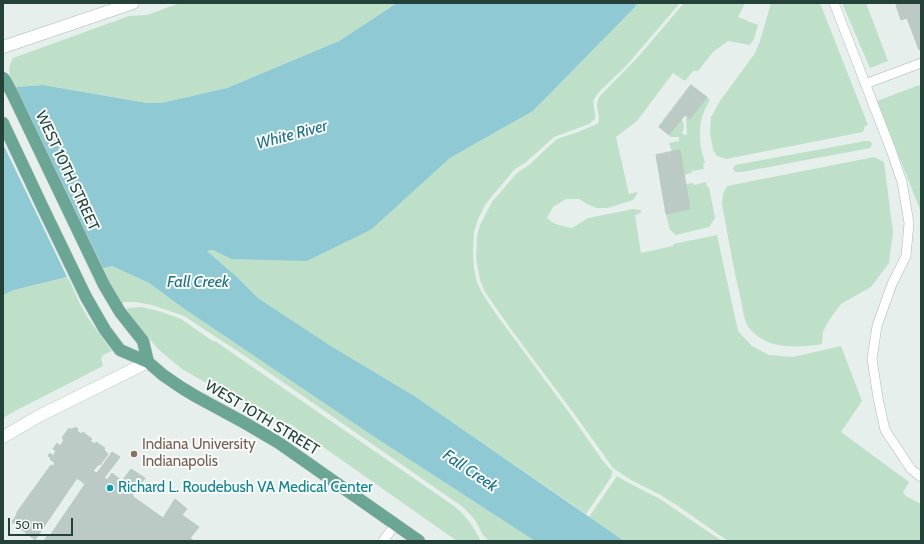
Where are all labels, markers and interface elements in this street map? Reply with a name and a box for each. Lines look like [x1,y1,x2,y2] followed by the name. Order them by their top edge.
[31,108,103,234] street label: WEST 10TH STREET
[254,116,330,154] water label: White River
[167,272,229,292] water label: Fall Creek
[202,377,322,459] street label: WEST 10TH STREET
[142,436,256,471] place label: Indiana University Indianapolis
[439,446,501,496] water label: Fall Creek
[129,449,139,459] marker: Indiana University Indianapolis
[118,479,373,497] place label: Richard L. Roudebush VA Medical Center
[105,483,115,493] marker: Richard L. Roudebush VA Medical Center
[10,510,75,536] scale bar
[15,517,43,532] text: 50 m

